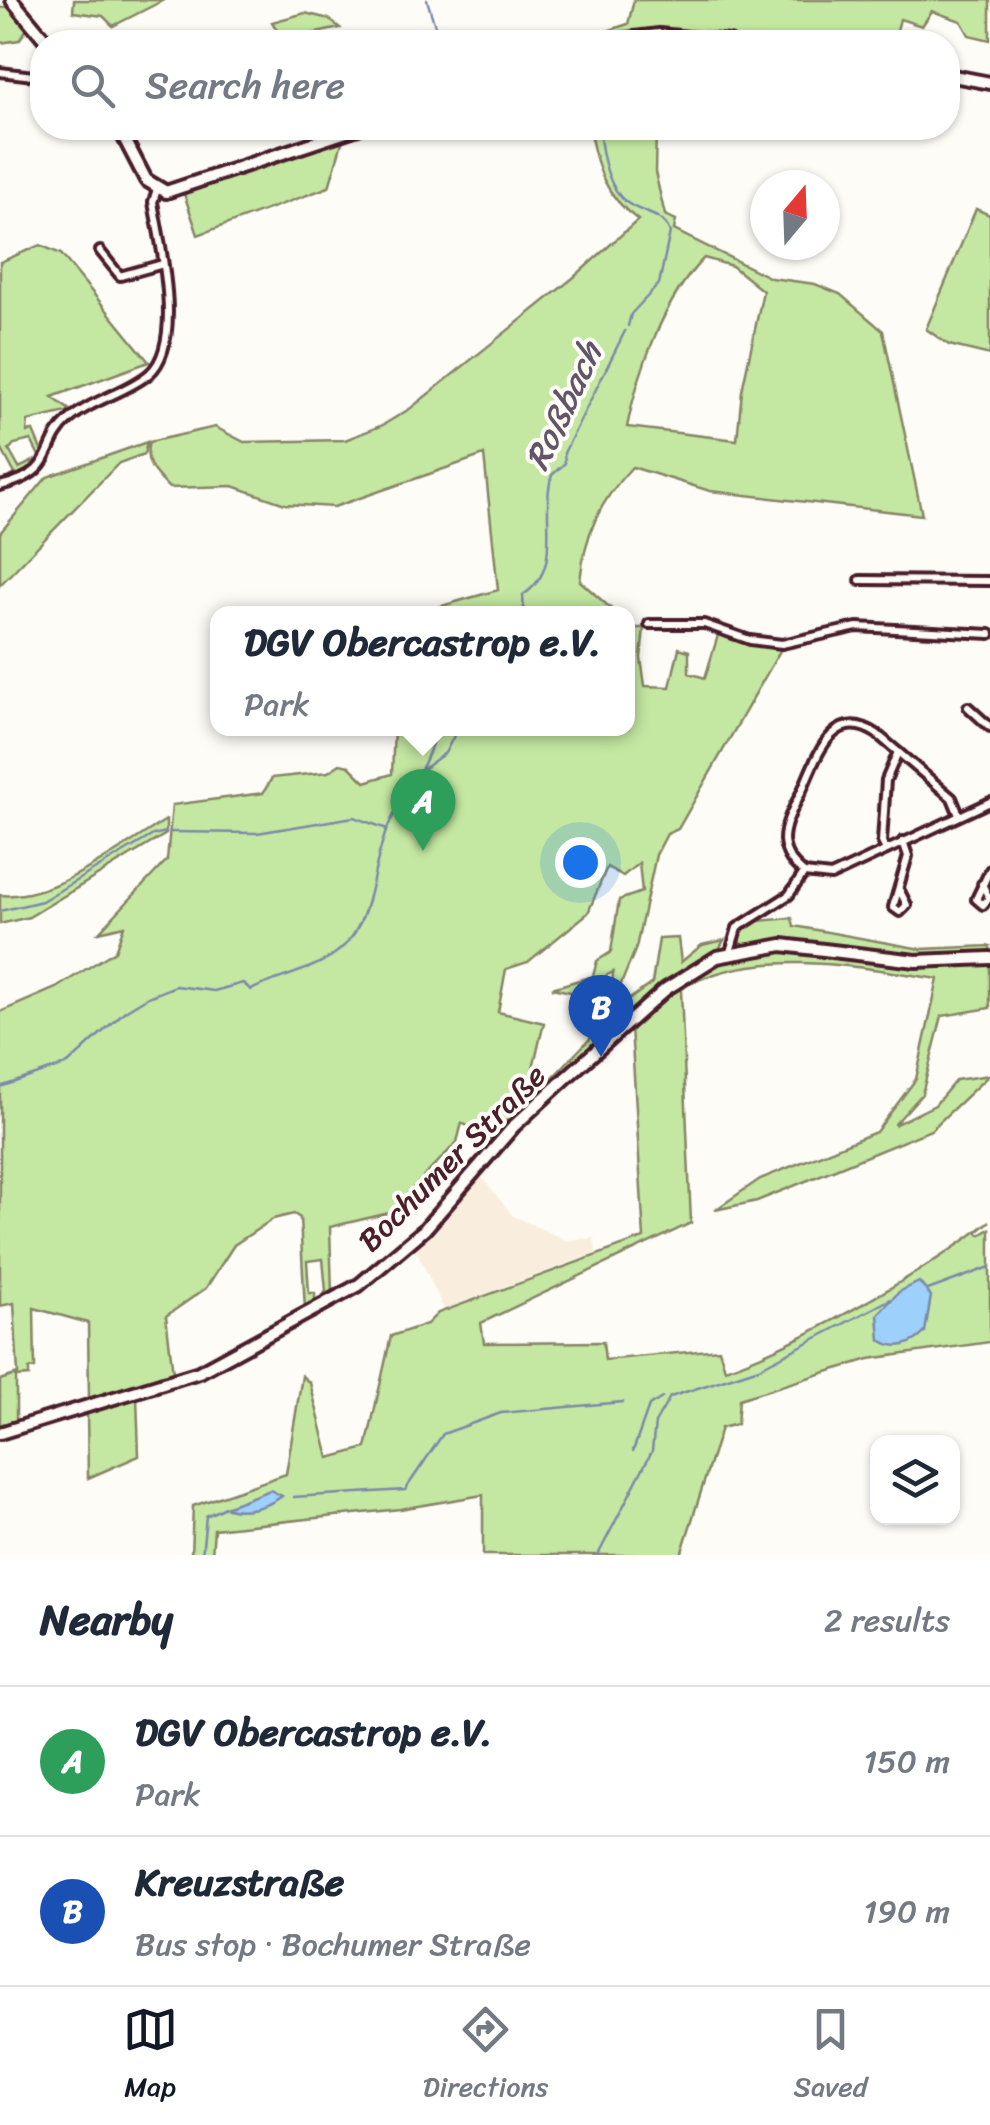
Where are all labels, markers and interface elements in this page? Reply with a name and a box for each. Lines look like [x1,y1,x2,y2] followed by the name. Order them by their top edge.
[30,30,960,140] search box
[145,52,345,119] text: Search here
[65,58,120,113] icon: search
[750,170,840,260] north arrow
[506,329,621,481] water label: Roßbach
[210,606,635,736] popup
[244,609,601,676] text: DGV Obercastrop e.V.
[244,676,310,733] text: Park
[390,768,456,851] pin: A
[555,837,606,888] your location
[568,974,634,1057] pin: B
[344,1050,560,1266] street label: Bochumer Straße
[870,1435,960,1525] map controls
[870,1435,960,1525] button: layers
[40,1583,173,1657] text: Nearby
[824,1592,950,1649] text: 2 results
[135,1699,492,1766] text: DGV Obercastrop e.V.
[62,1733,83,1790] text: A
[864,1733,950,1790] text: 150 m
[135,1766,201,1823] text: Park
[135,1849,344,1916] text: Kreuzstraße
[62,1883,83,1940] text: B
[864,1883,950,1940] text: 190 m
[135,1916,531,1973] text: Bus stop · Bochumer Straße
[123,2002,178,2111] tab: Map
[423,2002,548,2111] tab: Directions
[794,2002,867,2111] tab: Saved

